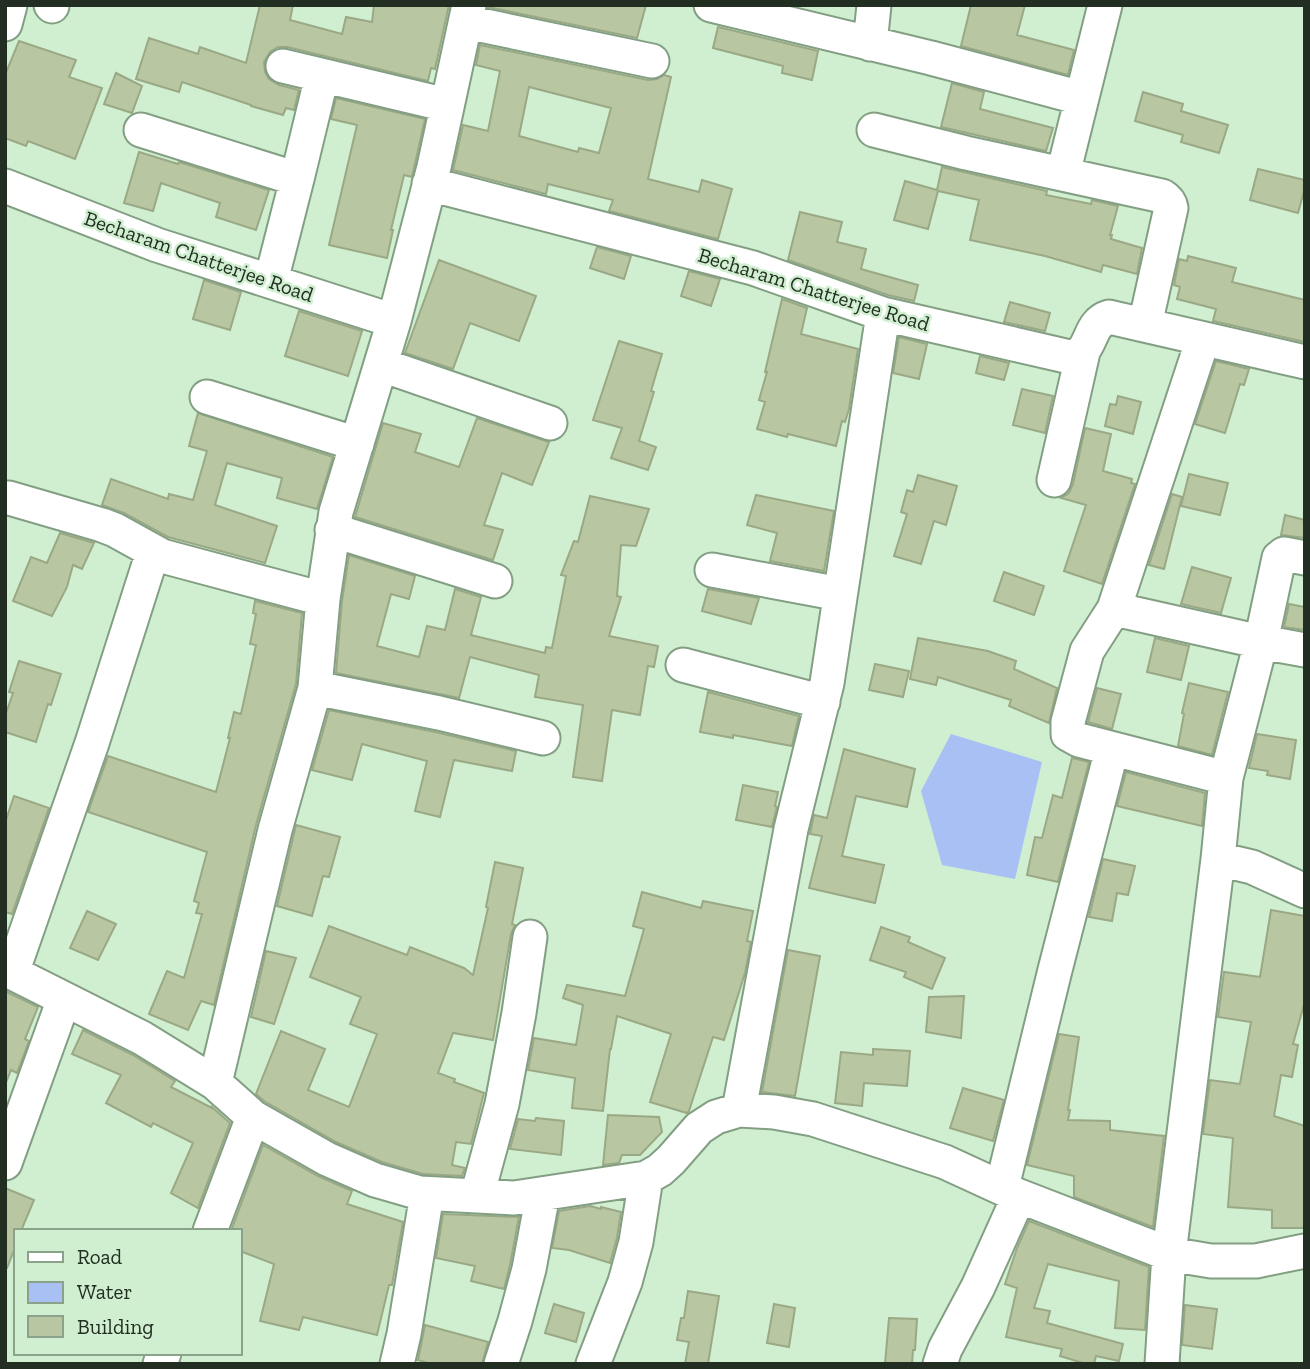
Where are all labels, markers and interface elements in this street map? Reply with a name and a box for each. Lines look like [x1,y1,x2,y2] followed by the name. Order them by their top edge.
[81,205,317,308] street label: Becharam Chatterjee Road
[695,242,933,337] street label: Becharam Chatterjee Road
[14,1229,242,1355] legend
[77,1244,123,1269] text: Road
[77,1279,132,1304] text: Water
[77,1314,154,1339] text: Building

